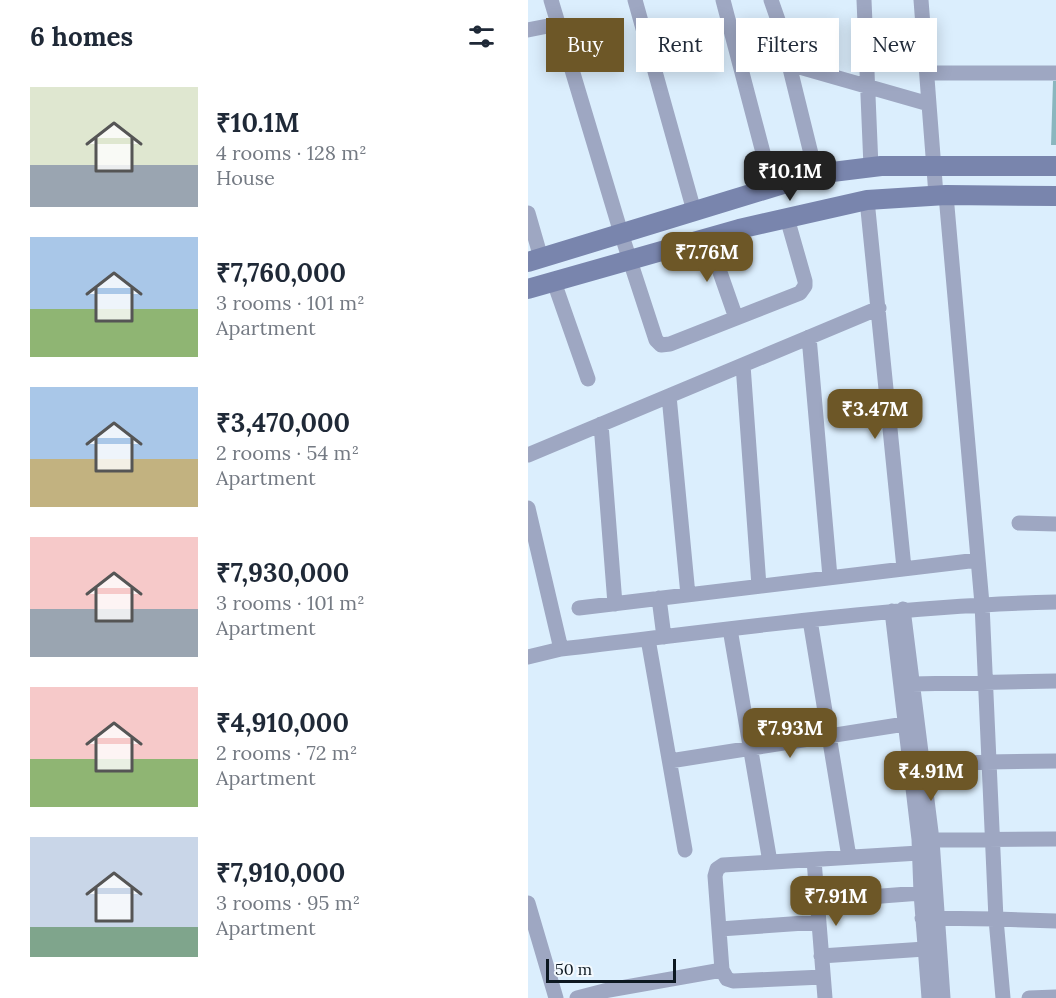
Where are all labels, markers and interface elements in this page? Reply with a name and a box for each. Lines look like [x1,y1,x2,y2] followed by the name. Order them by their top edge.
[546,18,624,72] chip: Buy
[636,18,724,72] chip: Rent
[736,18,839,72] chip: Filters
[851,18,937,72] chip: New
[30,20,133,53] text: 6 homes
[465,20,498,53] icon: filters
[216,106,299,139] text: ₹10.1M
[78,111,150,183] icon: home
[216,140,367,165] text: 4 rooms · 128 m²
[741,151,839,202] pin: ₹10.1M
[758,158,822,183] text: ₹10.1M
[216,165,275,190] text: House
[658,232,756,283] pin: ₹7.76M
[675,239,739,264] text: ₹7.76M
[216,256,346,289] text: ₹7,760,000
[78,261,150,333] icon: home
[216,290,365,315] text: 3 rooms · 101 m²
[216,315,316,340] text: Apartment
[826,389,924,440] pin: ₹3.47M
[841,396,909,421] text: ₹3.47M
[216,406,350,439] text: ₹3,470,000
[78,411,150,483] icon: home
[216,440,359,465] text: 2 rooms · 54 m²
[216,465,316,490] text: Apartment
[216,556,349,589] text: ₹7,930,000
[78,561,150,633] icon: home
[216,590,365,615] text: 3 rooms · 101 m²
[216,615,316,640] text: Apartment
[216,706,349,739] text: ₹4,910,000
[741,708,839,759] pin: ₹7.93M
[78,711,150,783] icon: home
[757,715,823,740] text: ₹7.93M
[216,740,357,765] text: 2 rooms · 72 m²
[882,751,980,802] pin: ₹4.91M
[898,758,964,783] text: ₹4.91M
[216,765,316,790] text: Apartment
[216,856,345,889] text: ₹7,910,000
[78,861,150,933] icon: home
[787,876,885,927] pin: ₹7.91M
[804,883,868,908] text: ₹7.91M
[216,890,360,915] text: 3 rooms · 95 m²
[216,915,316,940] text: Apartment
[546,956,676,984] scale bar
[555,959,592,979] text: 50 m

